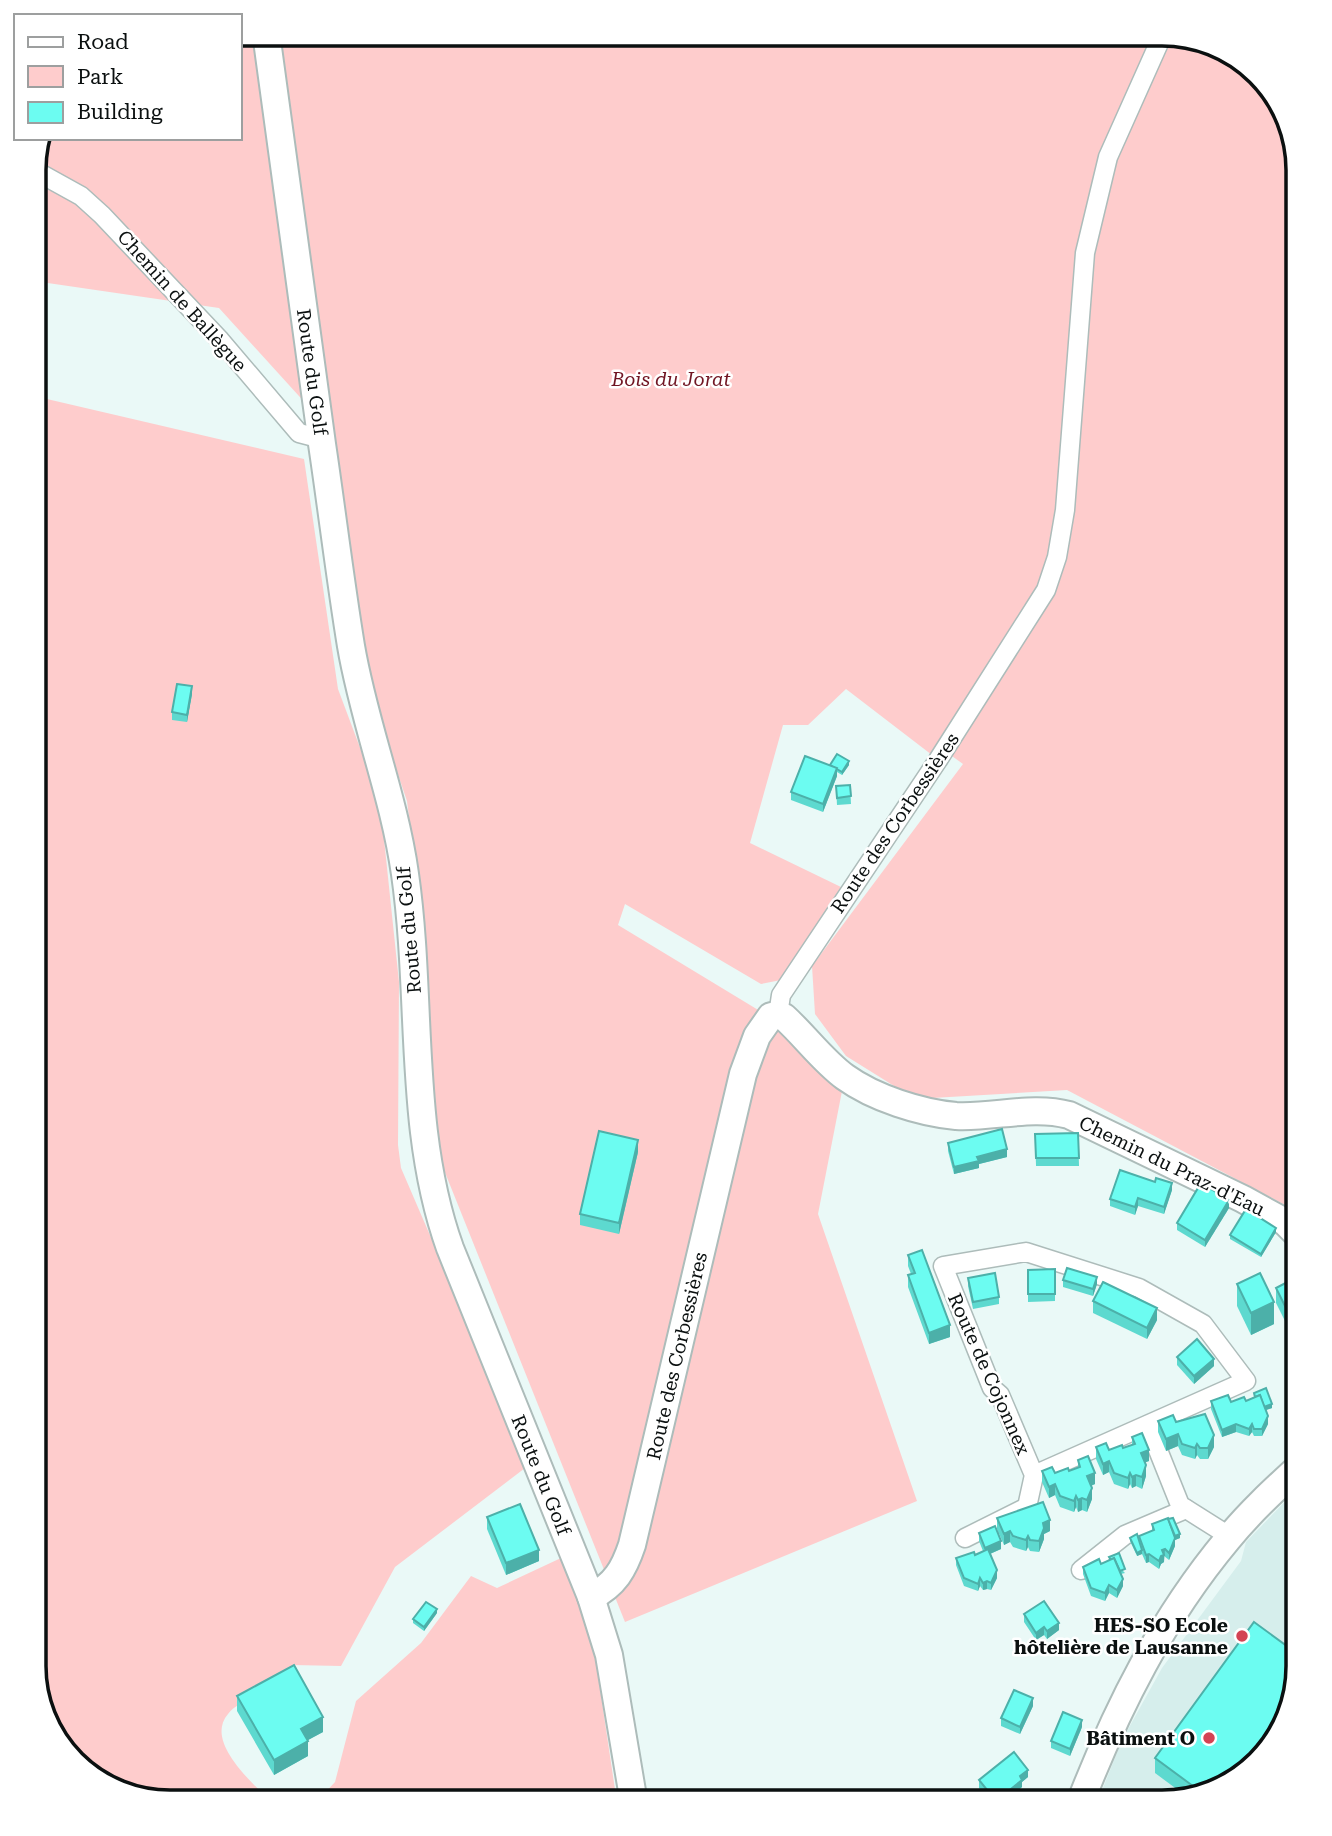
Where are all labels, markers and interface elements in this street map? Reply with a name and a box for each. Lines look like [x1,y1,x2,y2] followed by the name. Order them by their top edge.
[14,14,242,140] legend
[77,30,129,54] text: Road
[77,65,123,89] text: Park
[77,100,163,124] text: Building
[112,226,252,376] street label: Chemin de Ballègue
[292,307,332,437] street label: Route du Golf
[611,368,731,391] park label: Bois du Jorat
[826,729,964,917] street label: Route des Corbessières
[392,865,426,994] street label: Route du Golf
[1075,1111,1269,1221] street label: Chemin du Praz-d'Eau
[642,1250,712,1462] street label: Route des Corbessières
[943,1290,1035,1458] street label: Route de Cojonnex
[506,1412,576,1539] street label: Route du Golf
[1014,1614,1228,1659] place label: HES-SO Ecole hôtelière de Lausanne
[1234,1628,1250,1644] marker: HES-SO Ecole hôtelière de Lausanne
[1086,1727,1195,1750] place label: Bâtiment O
[1201,1730,1217,1746] marker: Bâtiment O

